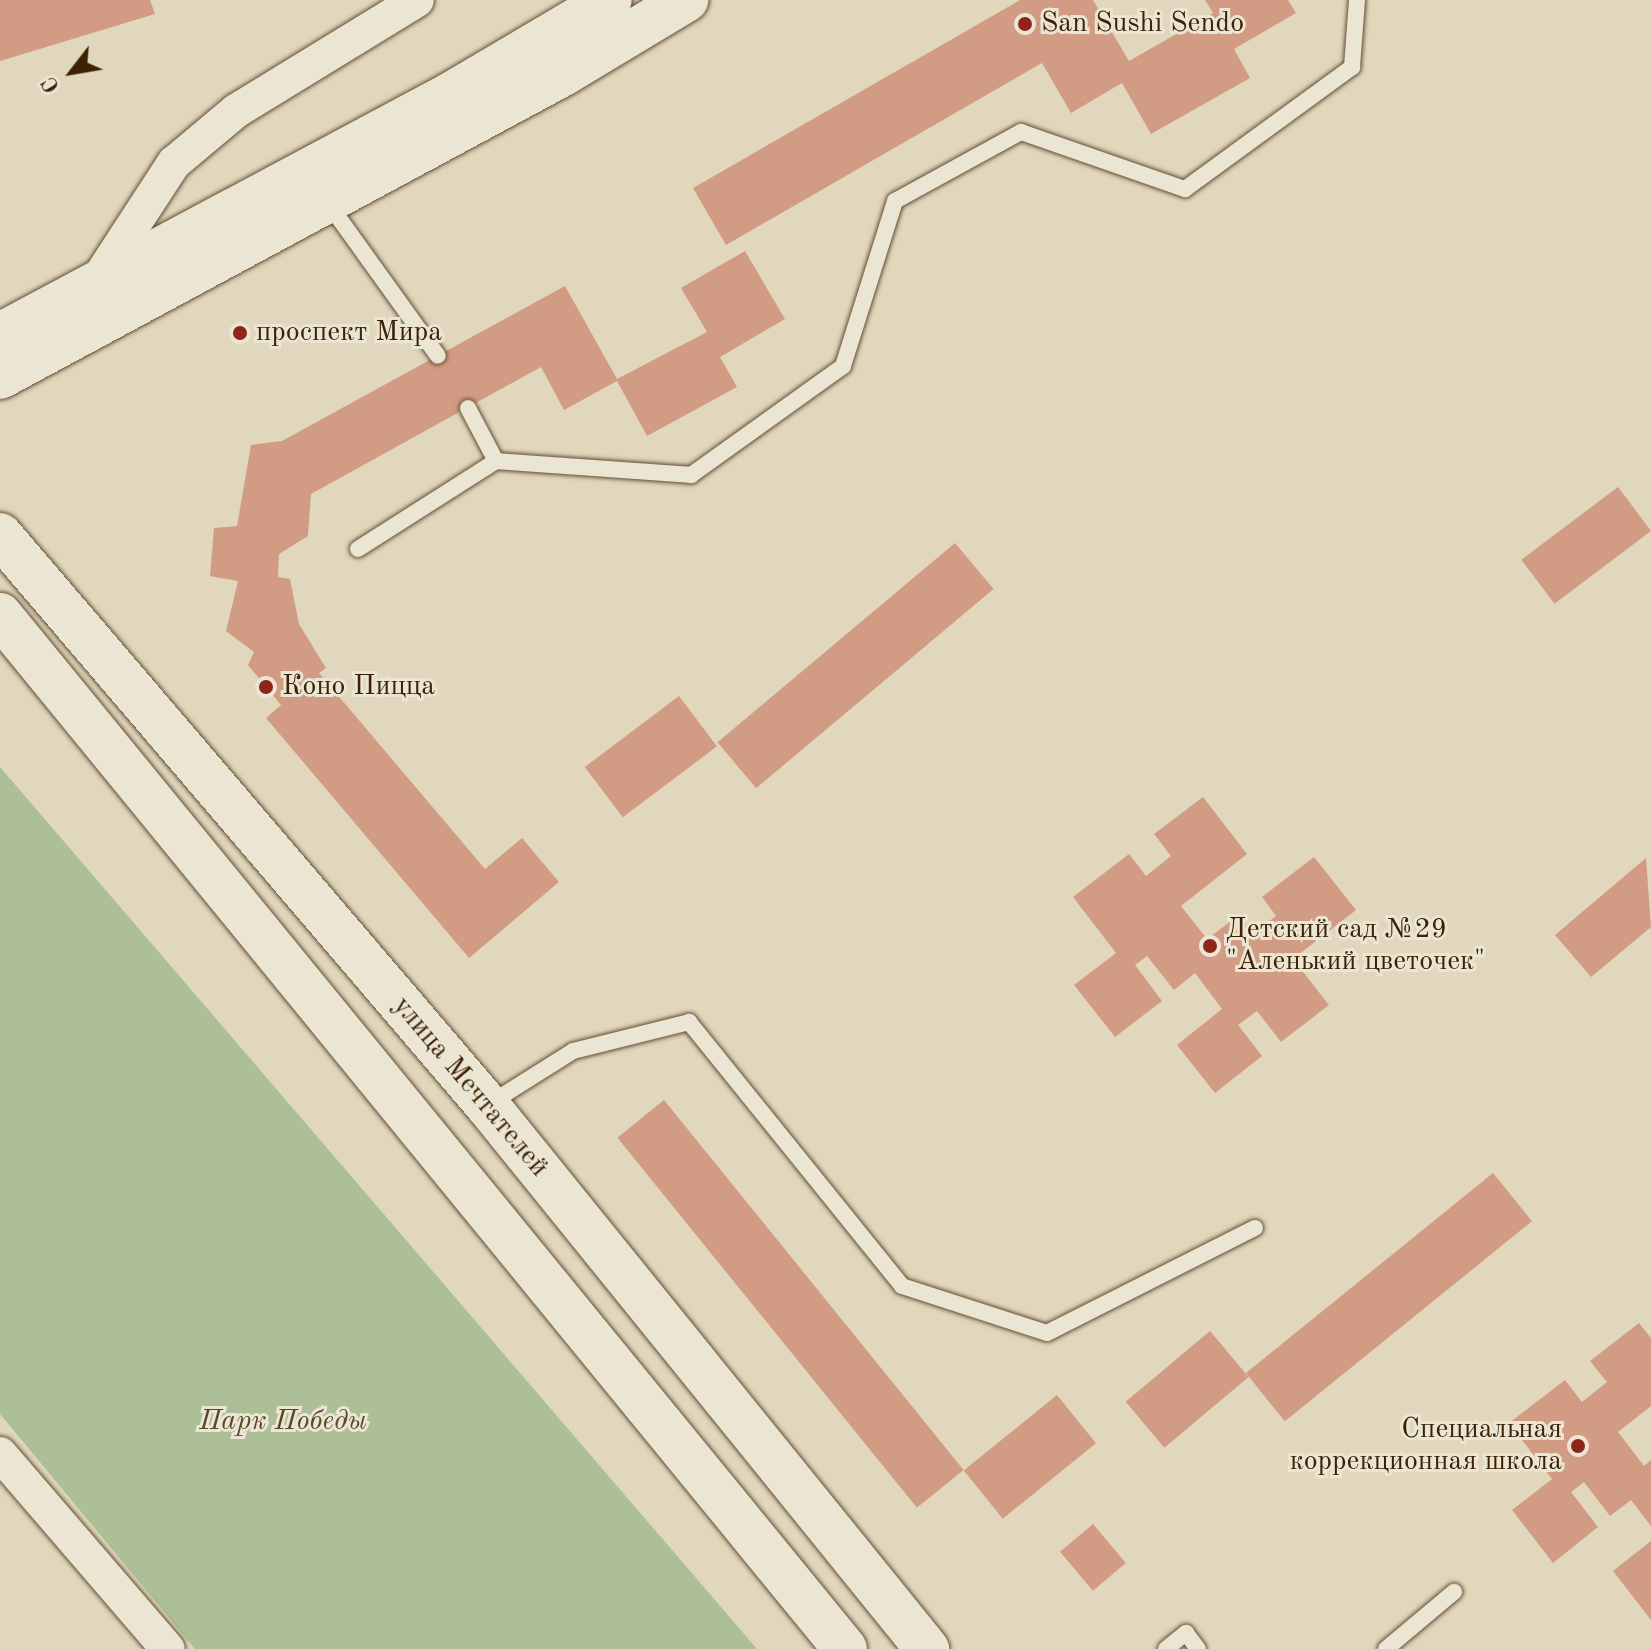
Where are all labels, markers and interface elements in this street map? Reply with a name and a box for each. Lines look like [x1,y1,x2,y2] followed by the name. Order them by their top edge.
[1041,7,1244,41] place label: San Sushi Sendo
[1016,15,1034,33] marker: San Sushi Sendo
[32,32,112,112] north arrow
[38,72,65,96] text: С
[256,316,442,350] place label: проспект Мира
[231,324,249,342] marker: проспект Мира
[282,670,435,704] place label: Коно Пицца
[257,678,275,696] marker: Коно Пицца
[1226,913,1485,979] place label: Детский сад №29 "Аленький цветочек"
[1201,937,1219,955] marker: Детский сад №29 "Аленький цветочек"
[385,990,555,1184] street label: улица Мечтателей
[199,1405,367,1439] park label: Парк Победы
[1290,1413,1562,1479] place label: Специальная коррекционная школа
[1569,1437,1587,1455] marker: Специальная коррекционная школа

